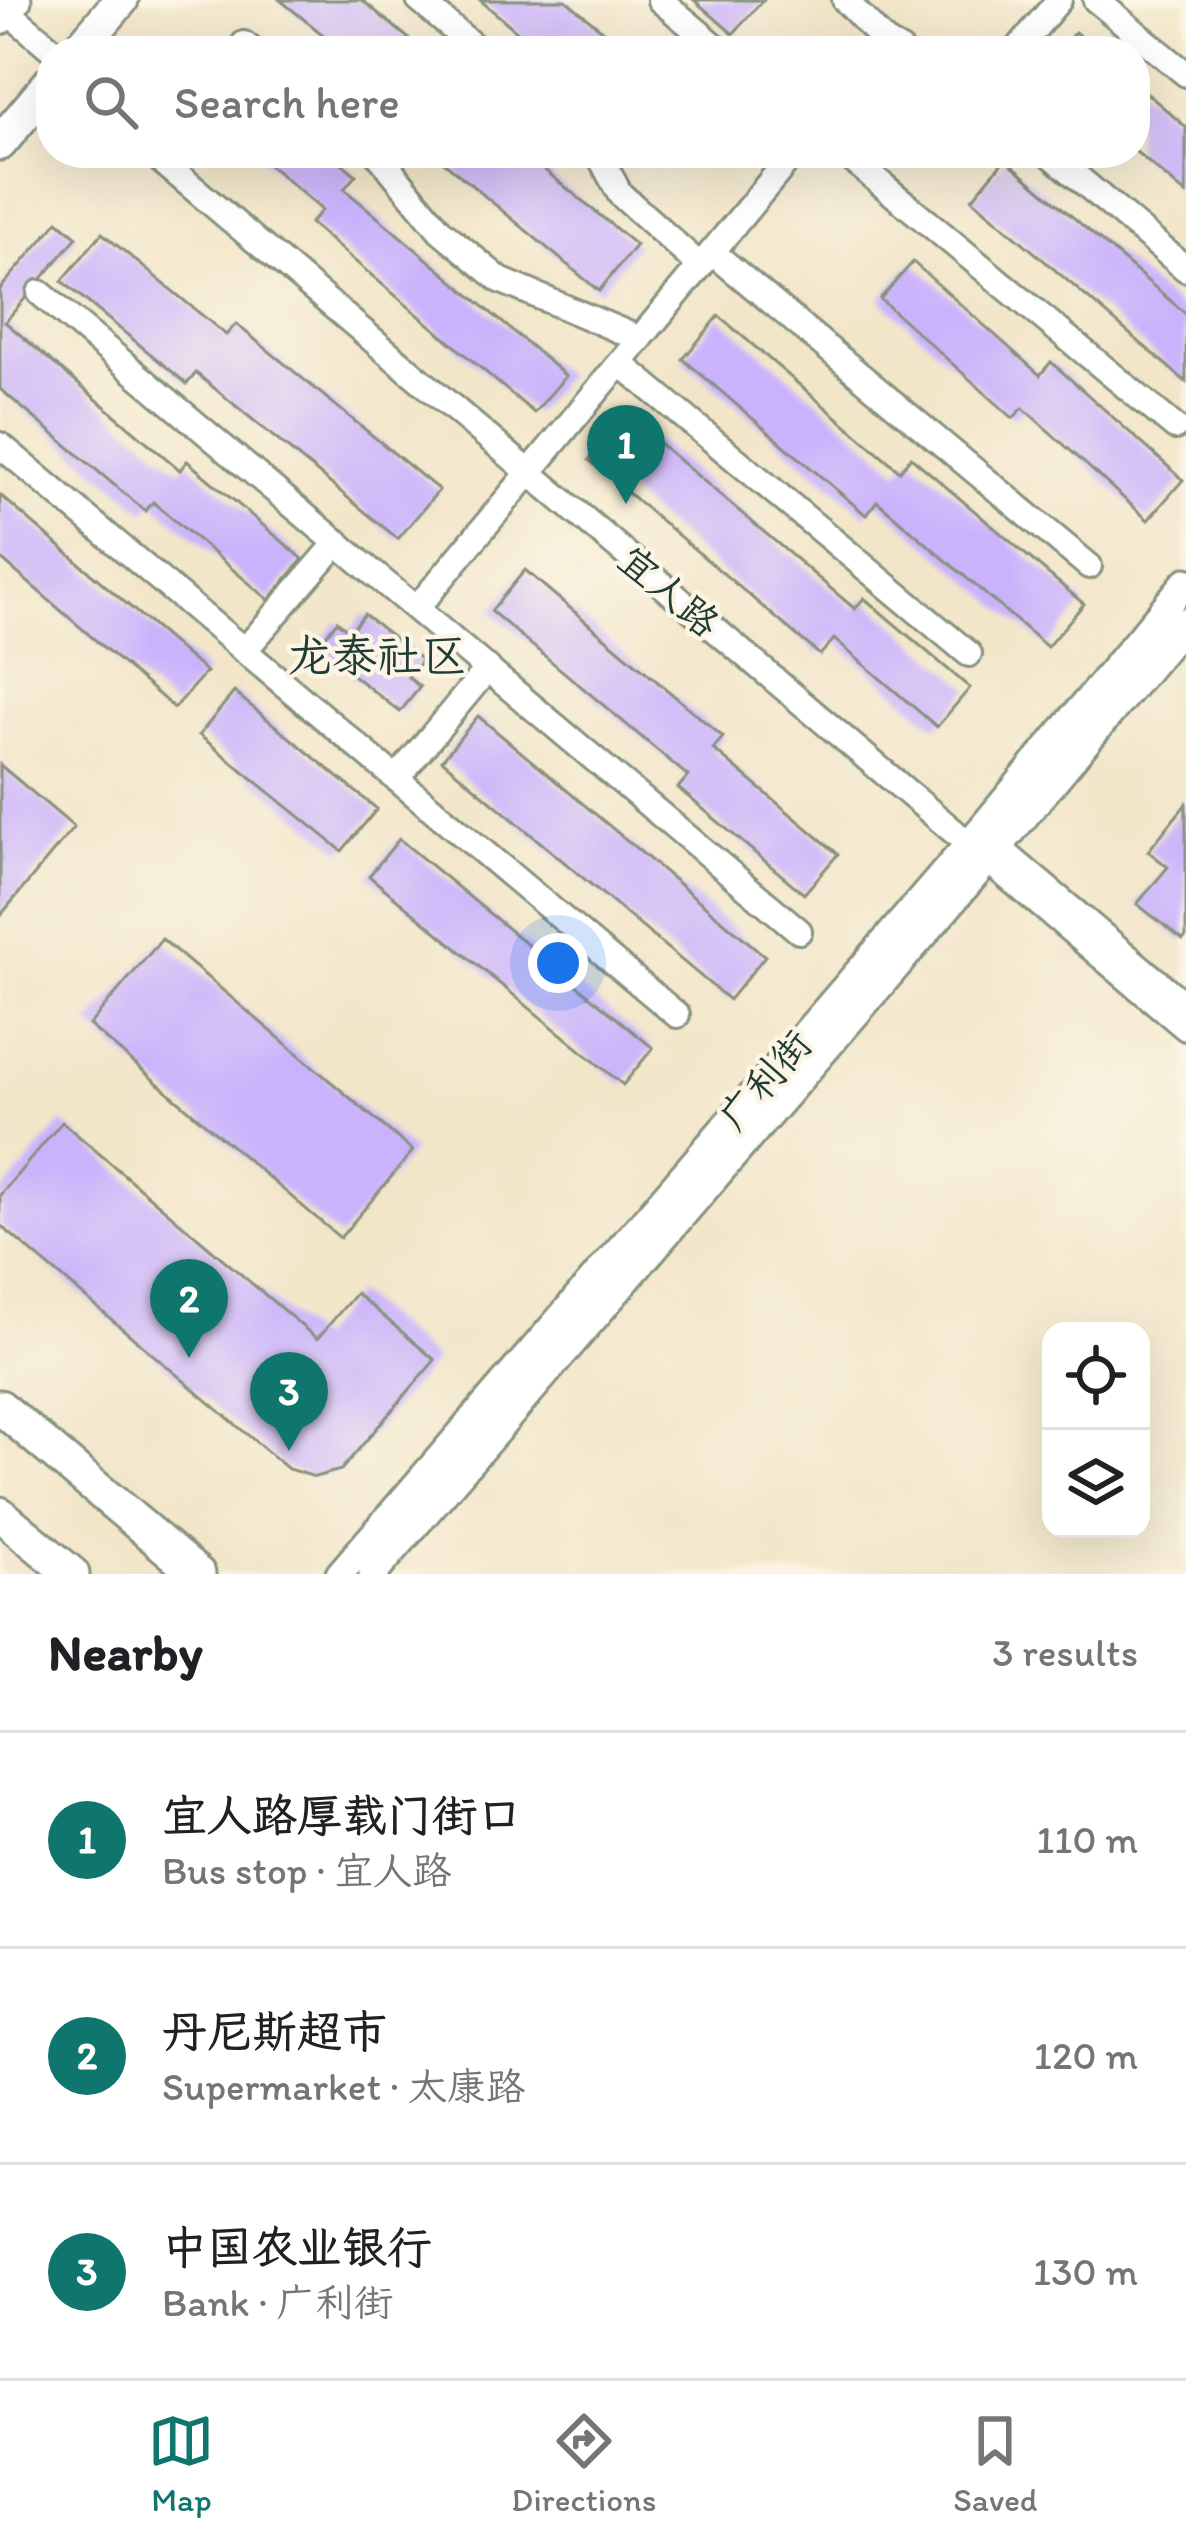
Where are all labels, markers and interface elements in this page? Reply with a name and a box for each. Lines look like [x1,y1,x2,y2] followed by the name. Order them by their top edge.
[36,36,1150,168] search box
[78,69,144,135] icon: search
[174,75,400,129] text: Search here
[587,405,665,504] pin: 1
[609,535,729,647] street label: 宜人路
[287,628,467,682] district label: 龙泰社区
[528,933,588,993] your location
[709,1020,821,1140] street label: 广利街
[150,1259,228,1358] pin: 2
[1042,1322,1150,1538] map controls
[1042,1322,1150,1430] button: locate
[250,1352,328,1451] pin: 3
[1042,1430,1150,1538] button: layers
[48,1622,203,1683] text: Nearby
[992,1629,1138,1676] text: 3 results
[162,1788,522,1842] text: 宜人路厚载门街口
[78,1816,96,1863] text: 1
[1036,1816,1138,1863] text: 110 m
[162,1847,451,1894] text: Bus stop · 宜人路
[162,2004,387,2058] text: 丹尼斯超市
[77,2032,97,2079] text: 2
[1034,2032,1138,2079] text: 120 m
[162,2063,525,2110] text: Supermarket · 太康路
[162,2220,432,2274] text: 中国农业银行
[76,2248,98,2295] text: 3
[1033,2248,1138,2295] text: 130 m
[162,2279,393,2326] text: Bank · 广利街
[148,2408,214,2519] tab: Map
[511,2408,656,2519] tab: Directions
[953,2408,1038,2519] tab: Saved

